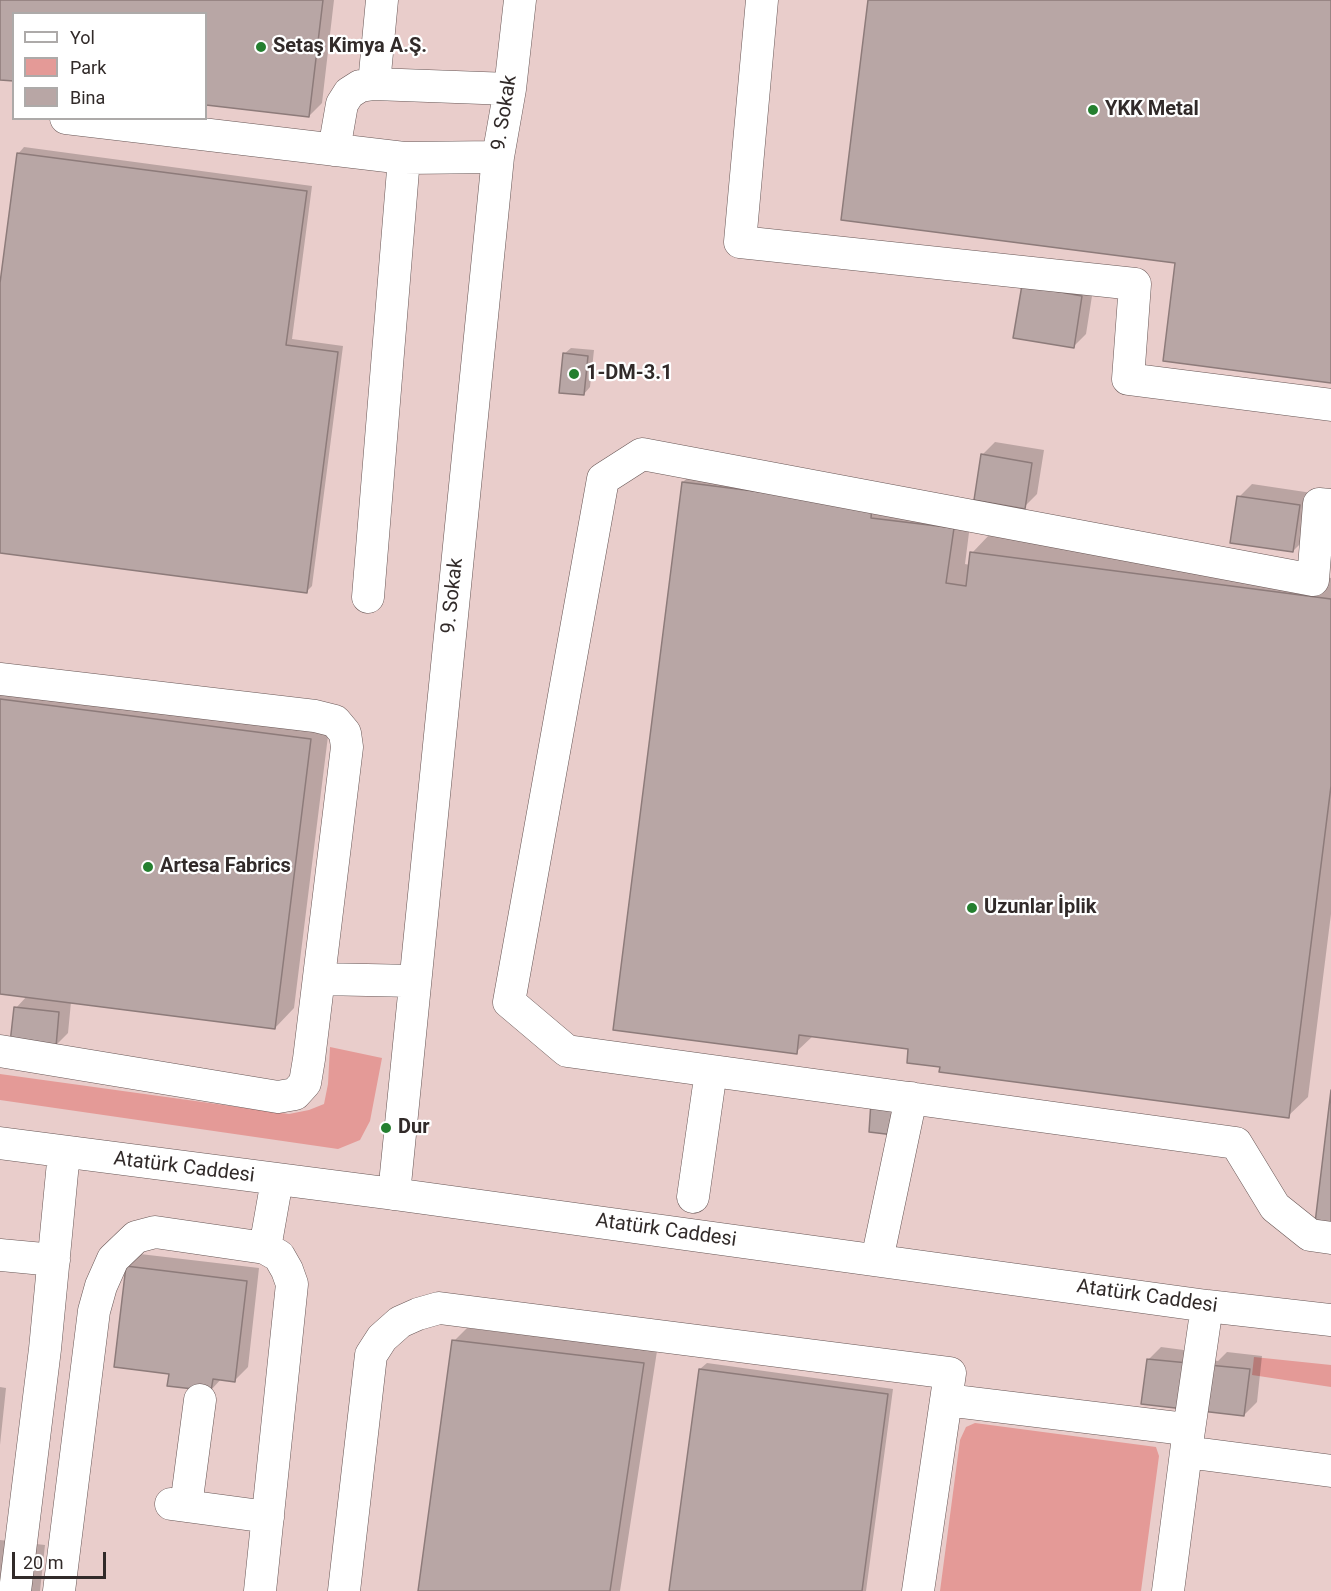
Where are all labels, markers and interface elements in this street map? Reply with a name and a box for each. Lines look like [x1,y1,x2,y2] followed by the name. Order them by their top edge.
[12,12,207,120] legend
[70,27,95,48] text: Yol
[273,35,427,59] place label: Setaş Kimya A.Ş.
[254,40,268,54] marker: Setaş Kimya A.Ş.
[70,57,106,78] text: Park
[487,74,523,152] street label: 9. Sokak
[70,87,105,108] text: Bina
[1105,98,1199,122] place label: YKK Metal
[1086,103,1100,117] marker: YKK Metal
[586,362,672,386] place label: 1-DM-3.1
[567,367,581,381] marker: 1-DM-3.1
[437,557,469,635] street label: 9. Sokak
[160,855,291,879] place label: Artesa Fabrics
[141,860,155,874] marker: Artesa Fabrics
[984,896,1096,920] place label: Uzunlar İplik
[965,901,979,915] marker: Uzunlar İplik
[398,1116,430,1140] place label: Dur
[379,1121,393,1135] marker: Dur
[112,1147,256,1189] street label: Atatürk Caddesi
[594,1209,738,1253] street label: Atatürk Caddesi
[1075,1275,1219,1319] street label: Atatürk Caddesi
[15,1540,110,1578] scale bar
[23,1552,63,1573] text: 20 m

